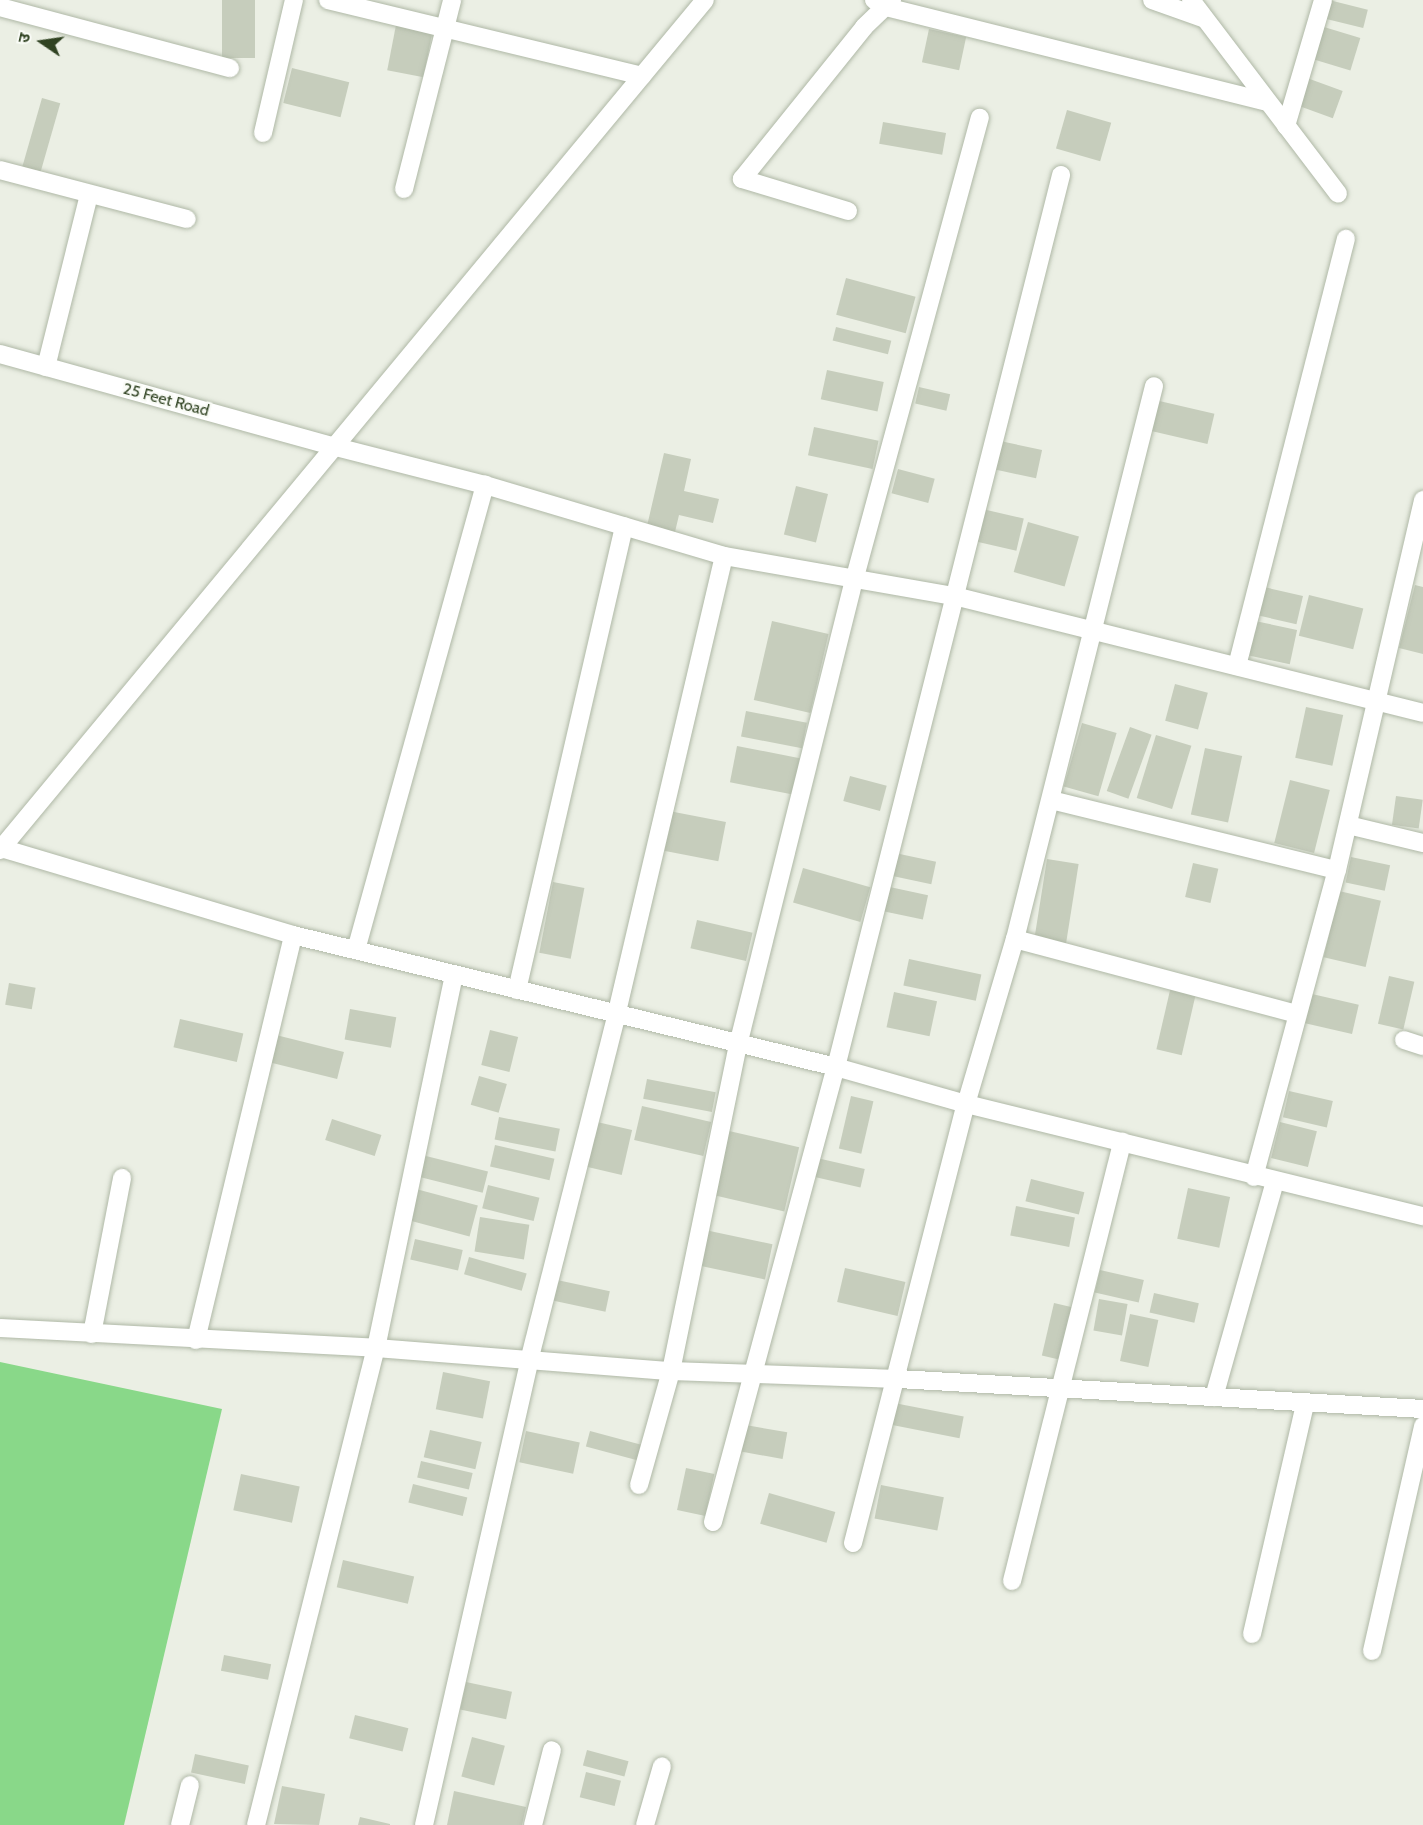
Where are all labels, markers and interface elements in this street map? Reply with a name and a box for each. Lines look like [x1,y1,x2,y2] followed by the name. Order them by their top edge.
[12,12,72,72] north arrow
[14,31,34,45] text: उ
[121,379,211,421] street label: 25 Feet Road

